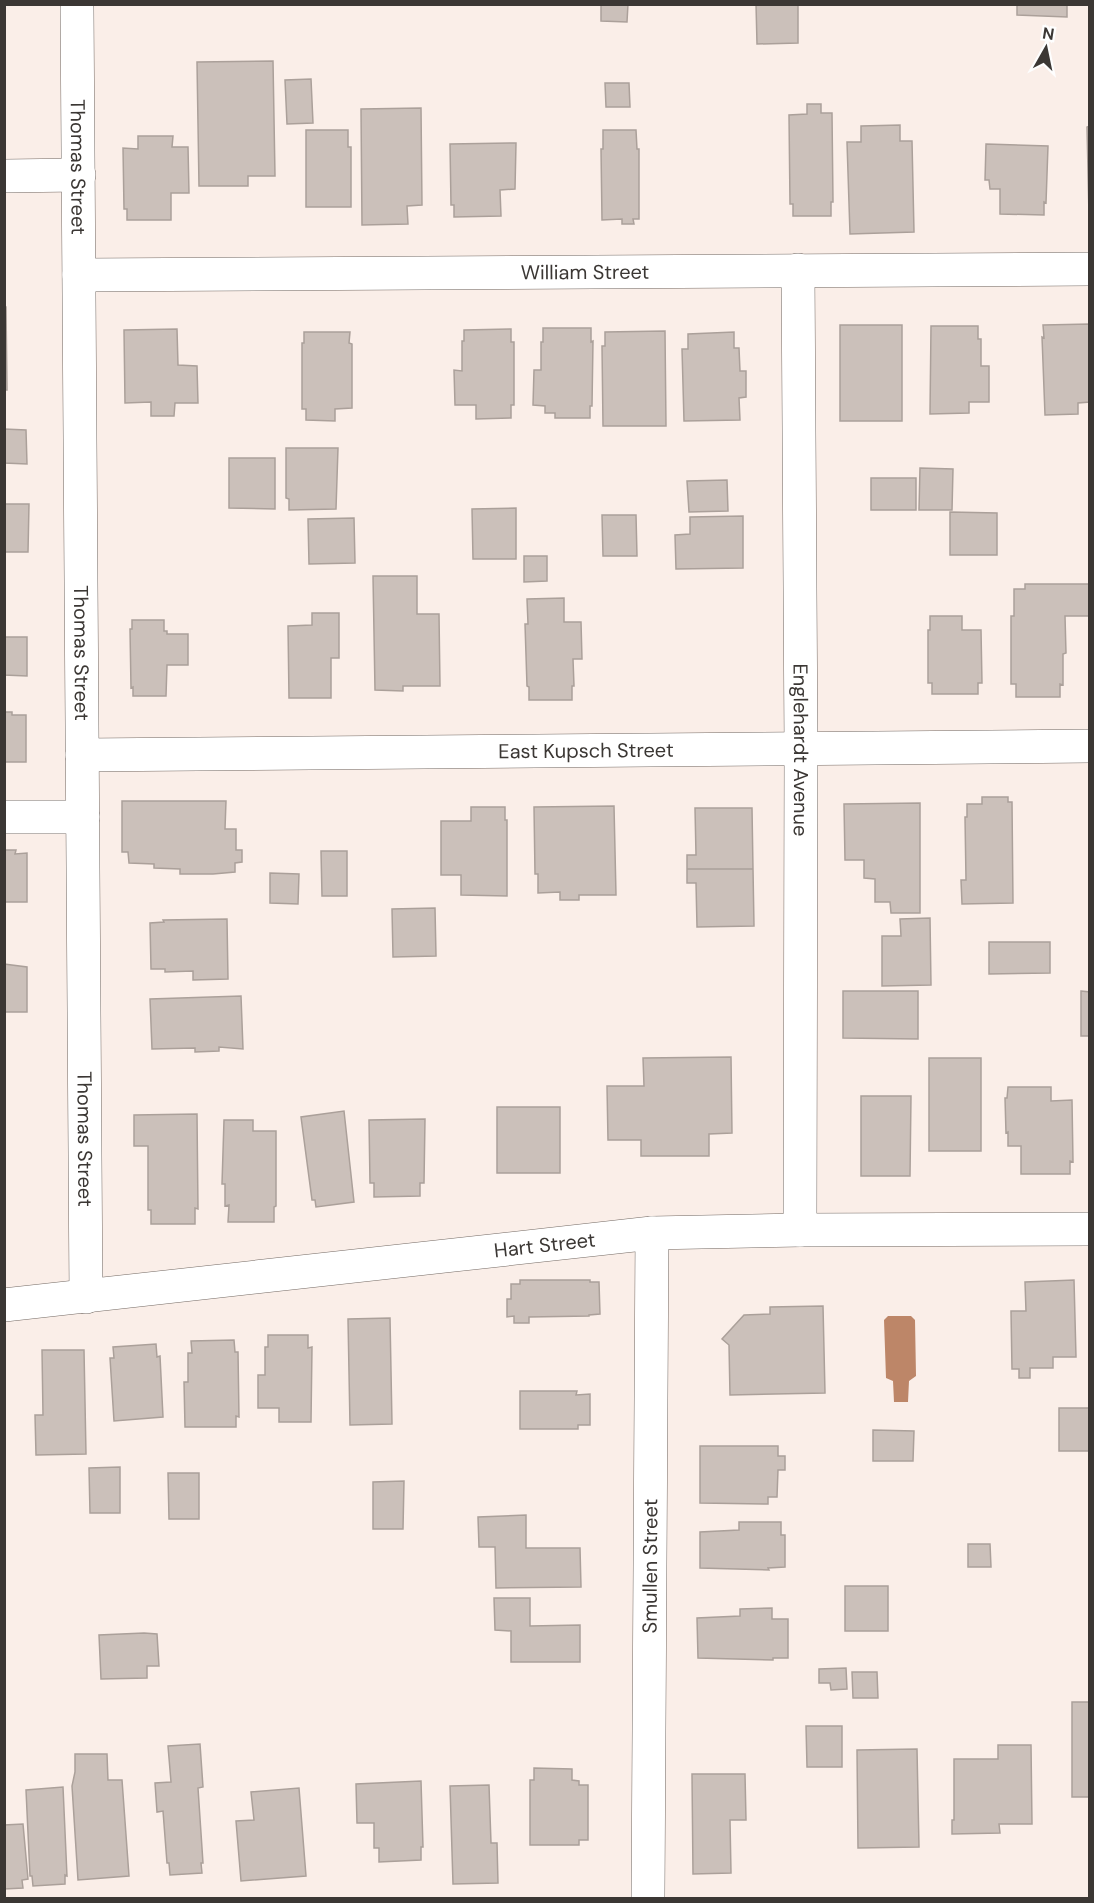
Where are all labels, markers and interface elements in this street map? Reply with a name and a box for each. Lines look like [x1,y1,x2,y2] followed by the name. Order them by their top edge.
[1016,18,1076,78] north arrow
[1041,22,1056,45] text: N
[65,99,92,235] street label: Thomas Street
[521,259,650,285] street label: William Street
[68,585,95,721] street label: Thomas Street
[787,663,814,837] street label: Englehardt Avenue
[498,737,674,764] street label: East Kupsch Street
[71,1071,98,1207] street label: Thomas Street
[493,1226,597,1263] street label: Hart Street
[637,1498,663,1633] street label: Smullen Street

